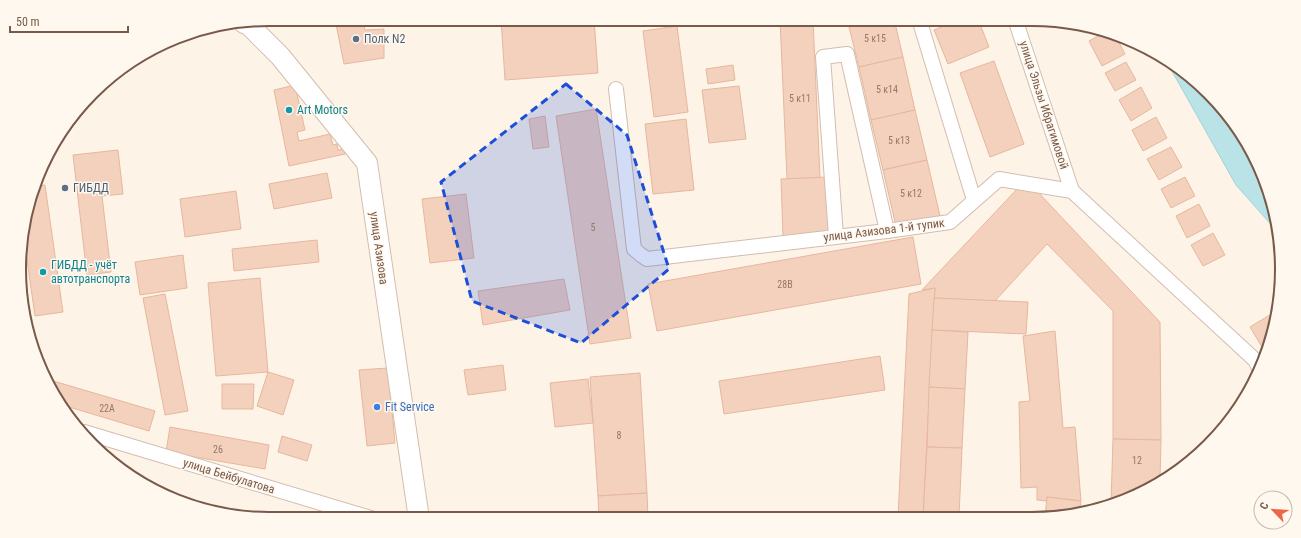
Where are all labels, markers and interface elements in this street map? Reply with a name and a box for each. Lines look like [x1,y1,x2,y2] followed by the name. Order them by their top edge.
[10,8,128,34] scale bar
[16,15,40,29] text: 50 m
[364,32,405,46] place label: Полк N2
[864,33,886,44] house number: 5 к15
[351,34,361,44] marker: Полк N2
[1017,39,1071,171] street label: улица Эльзы Ибрагимовой
[876,84,898,95] house number: 5 к14
[789,93,811,104] house number: 5 к11
[297,103,348,117] place label: Art Motors
[284,105,294,115] marker: Art Motors
[888,135,910,146] house number: 5 к13
[73,181,109,195] place label: ГИБДД
[60,183,70,193] marker: ГИБДД
[900,188,922,199] house number: 5 к12
[367,211,391,286] street label: улица Азизова
[823,216,946,244] street label: улица Азизова 1-й тупик
[591,222,596,233] house number: 5
[51,258,130,286] place label: ГИБДД - учёт автотранспорта
[38,267,48,277] marker: ГИБДД - учёт автотранспорта
[777,279,793,290] house number: 28В
[385,400,435,414] place label: Fit Service
[372,402,382,412] marker: Fit Service
[99,403,115,414] house number: 22А
[617,430,622,441] house number: 8
[213,444,223,455] house number: 26
[181,455,277,497] street label: улица Бейбулатова
[1132,455,1142,466] house number: 12
[1253,490,1293,530] north arrow
[1257,500,1272,512] text: С

